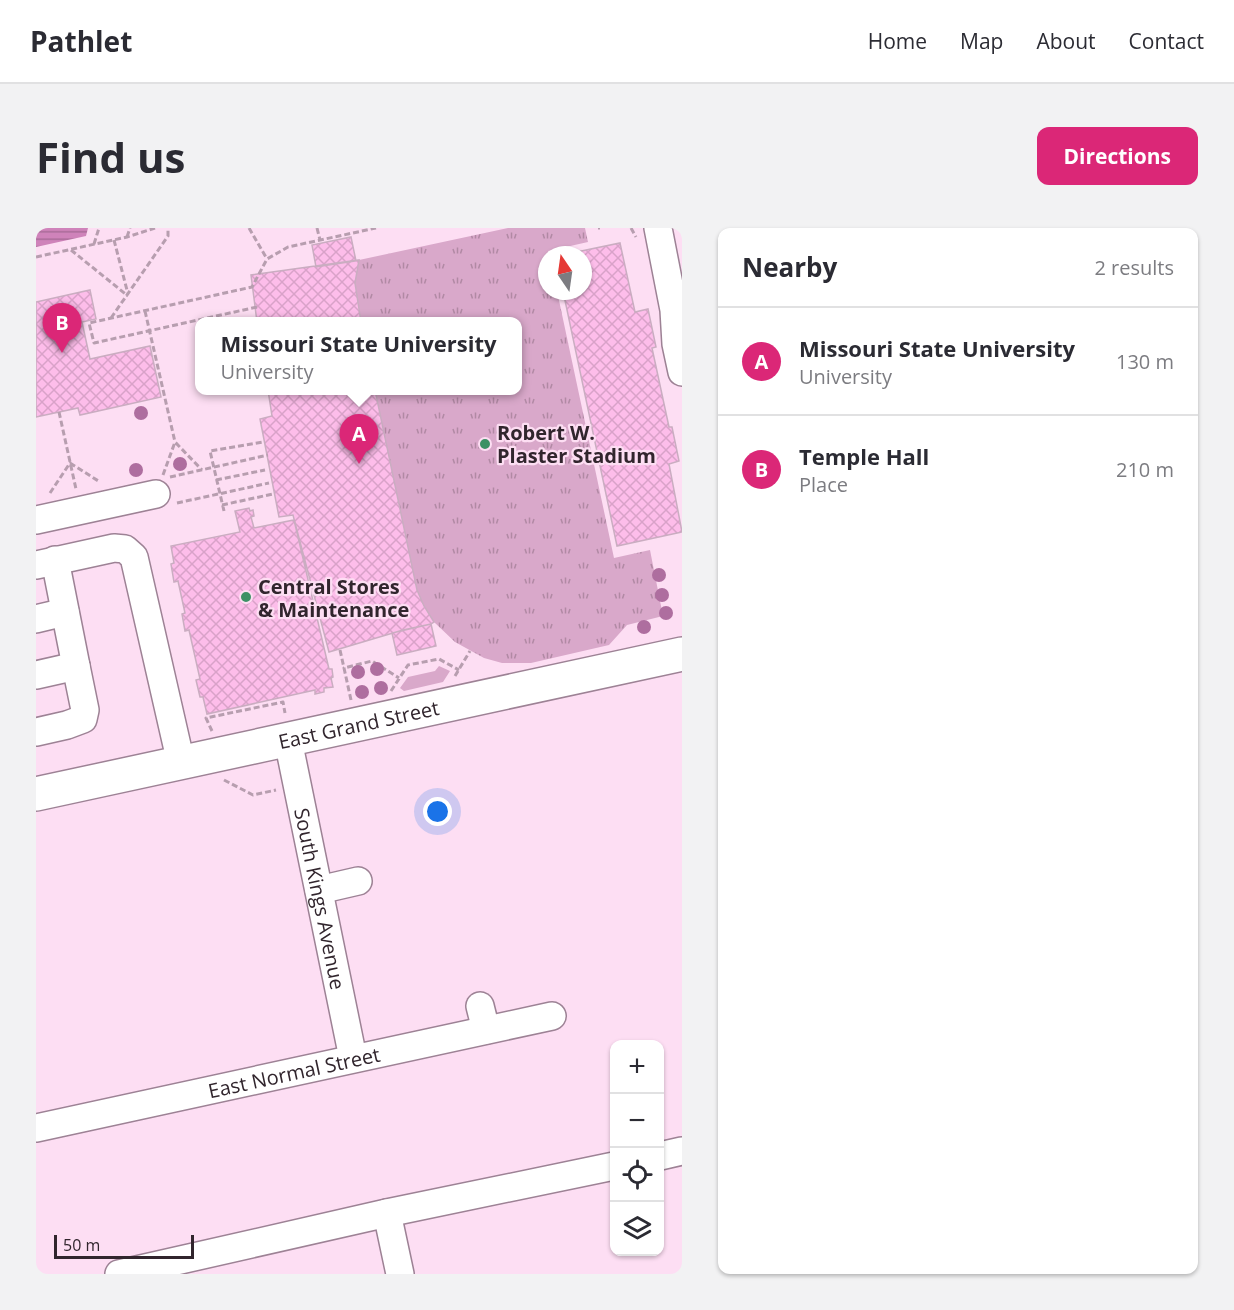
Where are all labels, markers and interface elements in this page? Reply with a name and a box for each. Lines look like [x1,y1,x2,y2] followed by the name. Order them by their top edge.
[30,22,132,60] text: Pathlet
[868,27,927,55] text: Home
[960,27,1003,55] text: Map
[1036,27,1096,55] text: About
[1129,27,1204,55] text: Contact
[1037,127,1198,185] button: Directions
[36,128,185,185] text: Find us
[538,246,592,300] north arrow
[742,249,837,285] text: Nearby
[1094,254,1174,281] text: 2 results
[42,304,82,353] pin: B
[195,317,522,395] popup
[220,328,497,358] text: Missouri State University
[799,333,1075,363] text: Missouri State University
[755,348,768,375] text: A
[1116,348,1174,375] text: 130 m
[220,358,313,385] text: University
[799,363,892,390] text: University
[340,414,378,464] pin: A
[497,419,656,469] place label: Robert W. Plaster Stadium
[478,437,492,451] marker: Robert W. Plaster Stadium
[799,441,929,471] text: Temple Hall
[755,456,768,483] text: B
[1116,456,1174,483] text: 210 m
[799,471,848,498] text: Place
[258,573,409,623] place label: Central Stores & Maintenance
[239,590,253,604] marker: Central Stores & Maintenance
[276,694,441,755] street label: East Grand Street
[423,797,452,826] your location
[289,806,352,992] street label: South Kings Avenue
[206,1040,382,1104] street label: East Normal Street
[610,1040,664,1256] map controls
[610,1040,664,1094] button: +
[610,1094,664,1148] button: −
[610,1148,664,1202] button: locate
[610,1202,664,1256] button: layers
[54,1232,194,1260] scale bar
[63,1234,100,1256] text: 50 m

